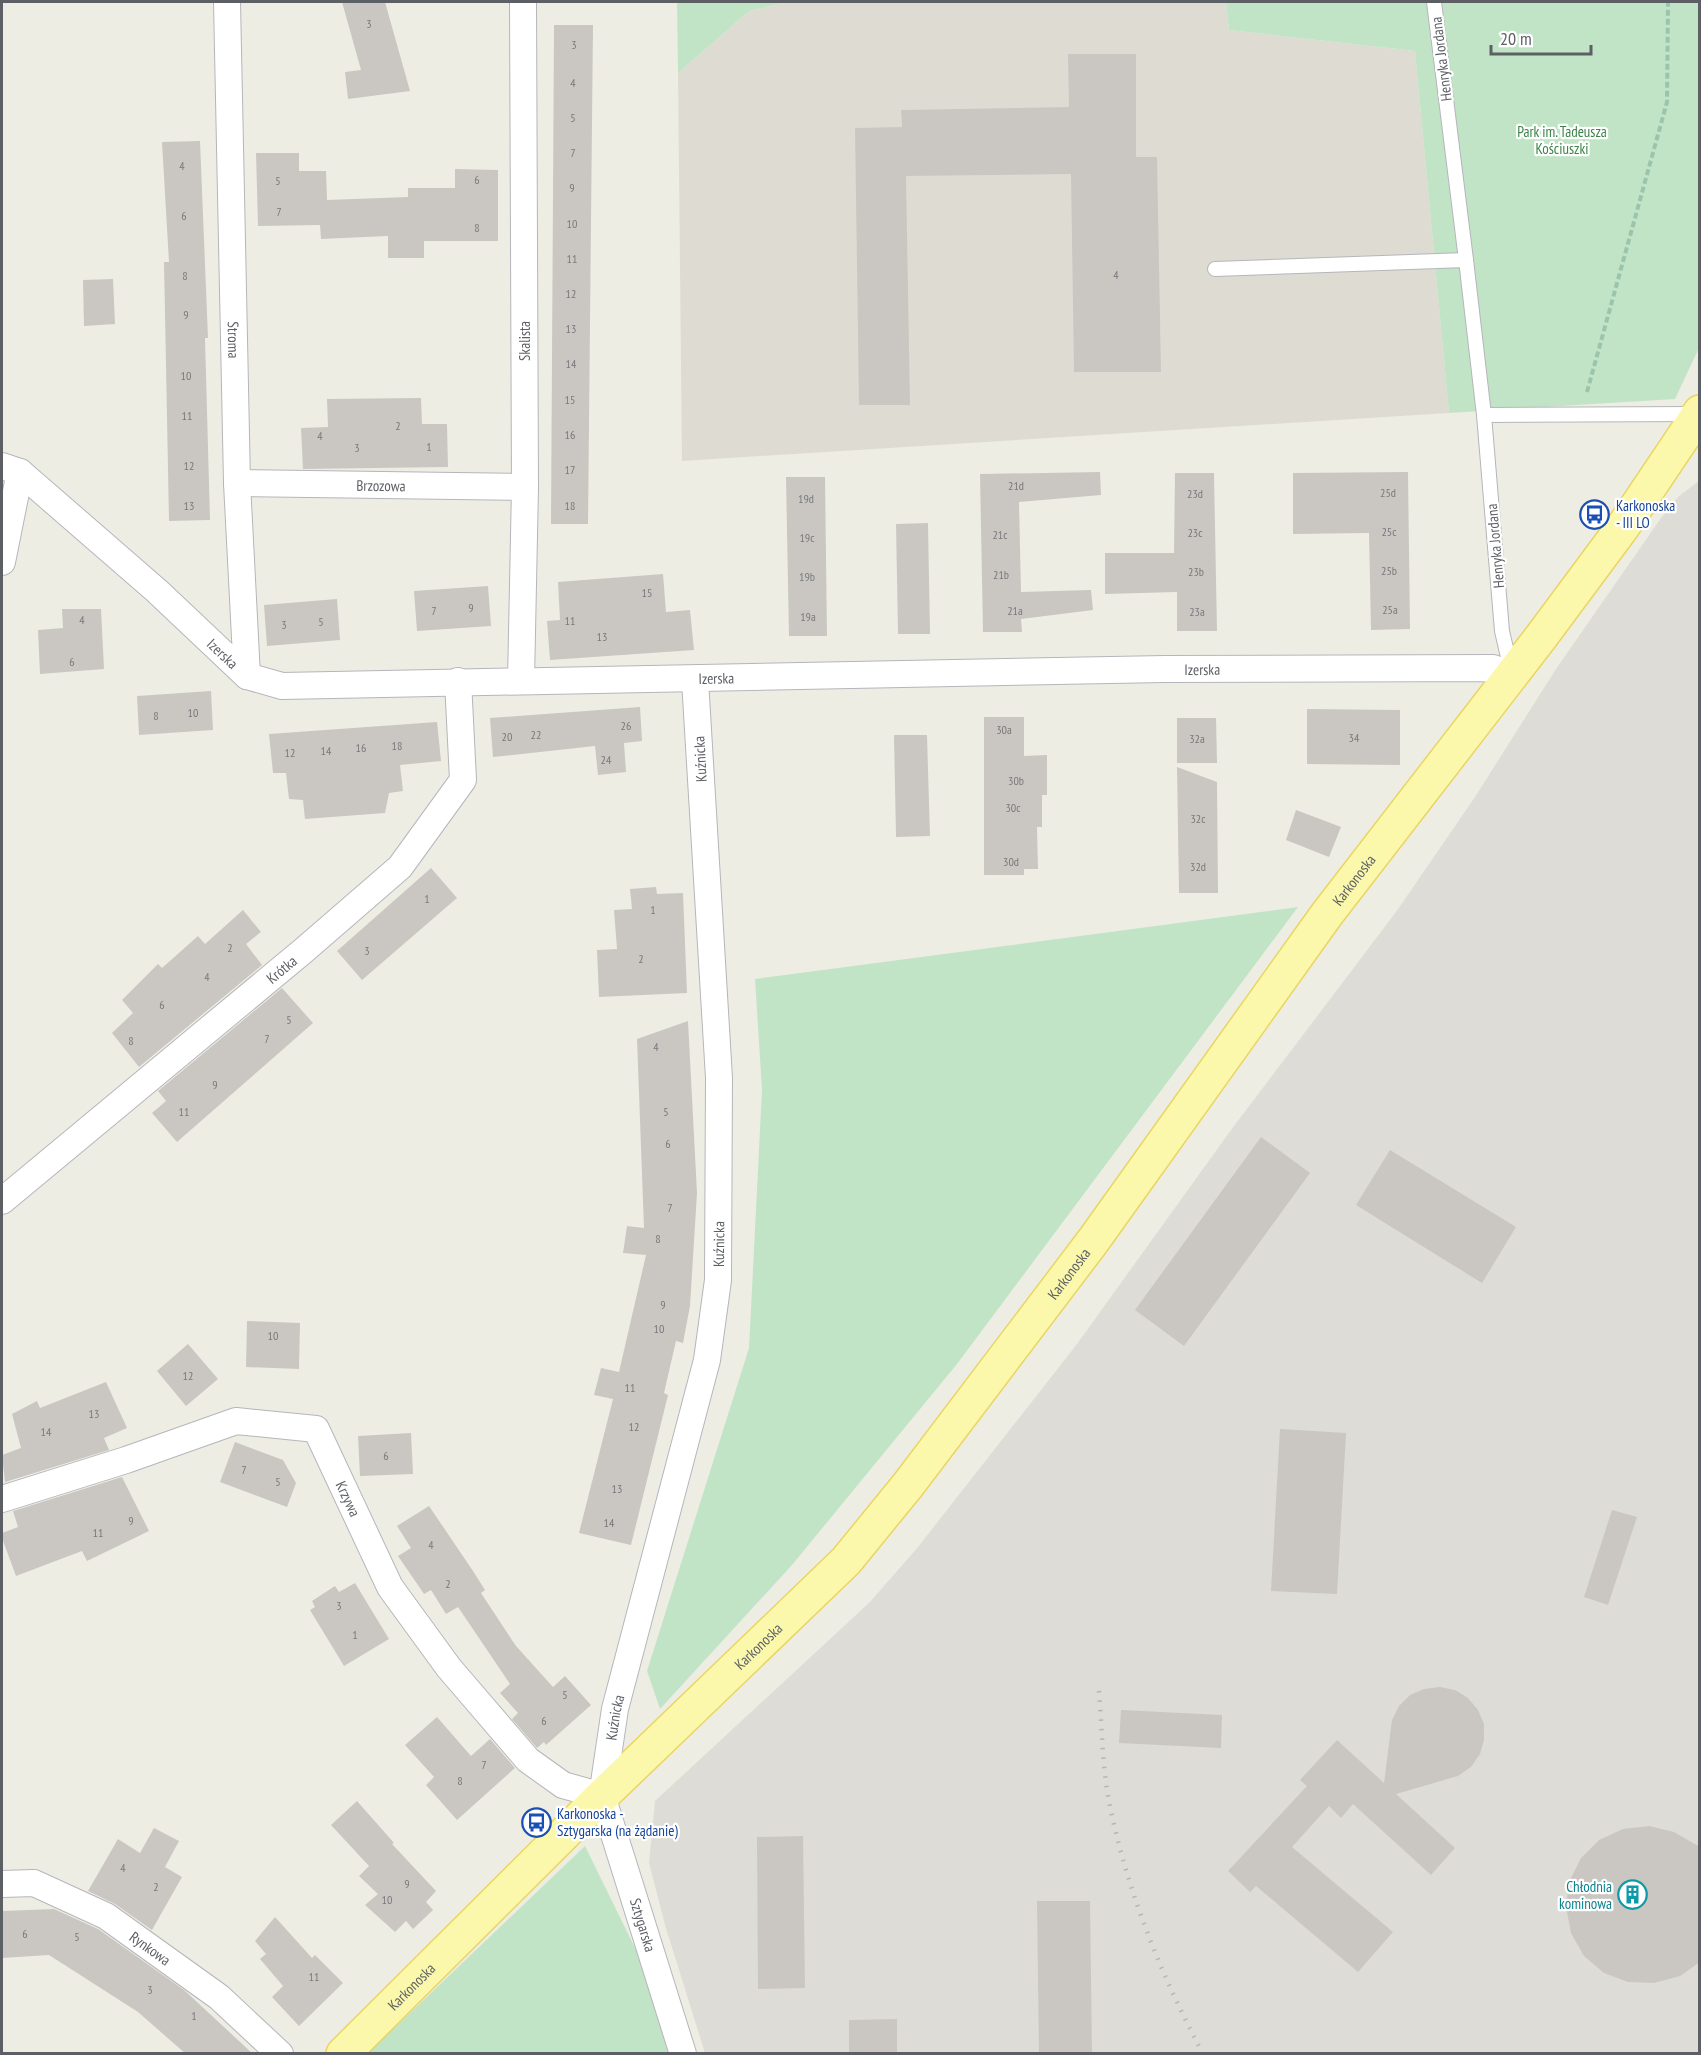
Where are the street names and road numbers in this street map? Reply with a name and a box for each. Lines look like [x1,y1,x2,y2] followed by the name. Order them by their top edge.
[1426,16,1456,102] street label: Henryka Jordana
[224,321,244,359] street label: Stroma
[515,321,534,361] street label: Skalista
[356,475,406,495] street label: Brzozowa
[1482,503,1508,589] street label: Henryka Jordana
[203,634,242,672] street label: Izerska
[1184,659,1220,678] street label: Izerska
[698,668,734,687] street label: Izerska
[689,736,711,782] street label: Kuźnicka
[1328,850,1379,909] street label: Karkonoska
[262,951,300,987] street label: Krótka
[709,1221,728,1267] street label: Kuźnicka
[1043,1244,1094,1303] street label: Karkonoska
[332,1478,365,1520] street label: Krzywa
[730,1618,786,1673] street label: Karkonoska
[601,1692,628,1741] street label: Kuźnicka
[626,1896,660,1954] street label: Sztygarska
[126,1927,175,1969] street label: Rynkowa
[383,1959,439,2014] street label: Karkonoska

